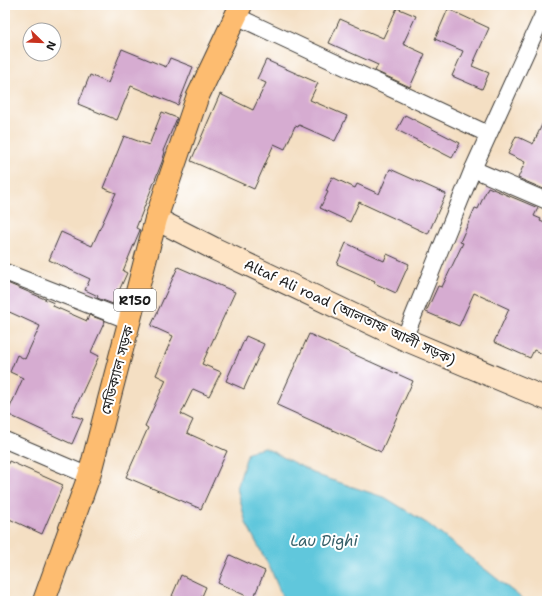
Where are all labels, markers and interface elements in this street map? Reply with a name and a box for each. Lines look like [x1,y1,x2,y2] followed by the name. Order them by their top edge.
[22,22,62,62] north arrow
[42,39,59,53] text: N
[241,255,459,369] street label: Altaf Ali road (আলতাফ আলী সড়ক)
[114,289,156,311] road number: R150
[97,323,138,416] street label: মেডিক্যাল সড়ক
[290,531,359,551] water label: Lau Dighi

